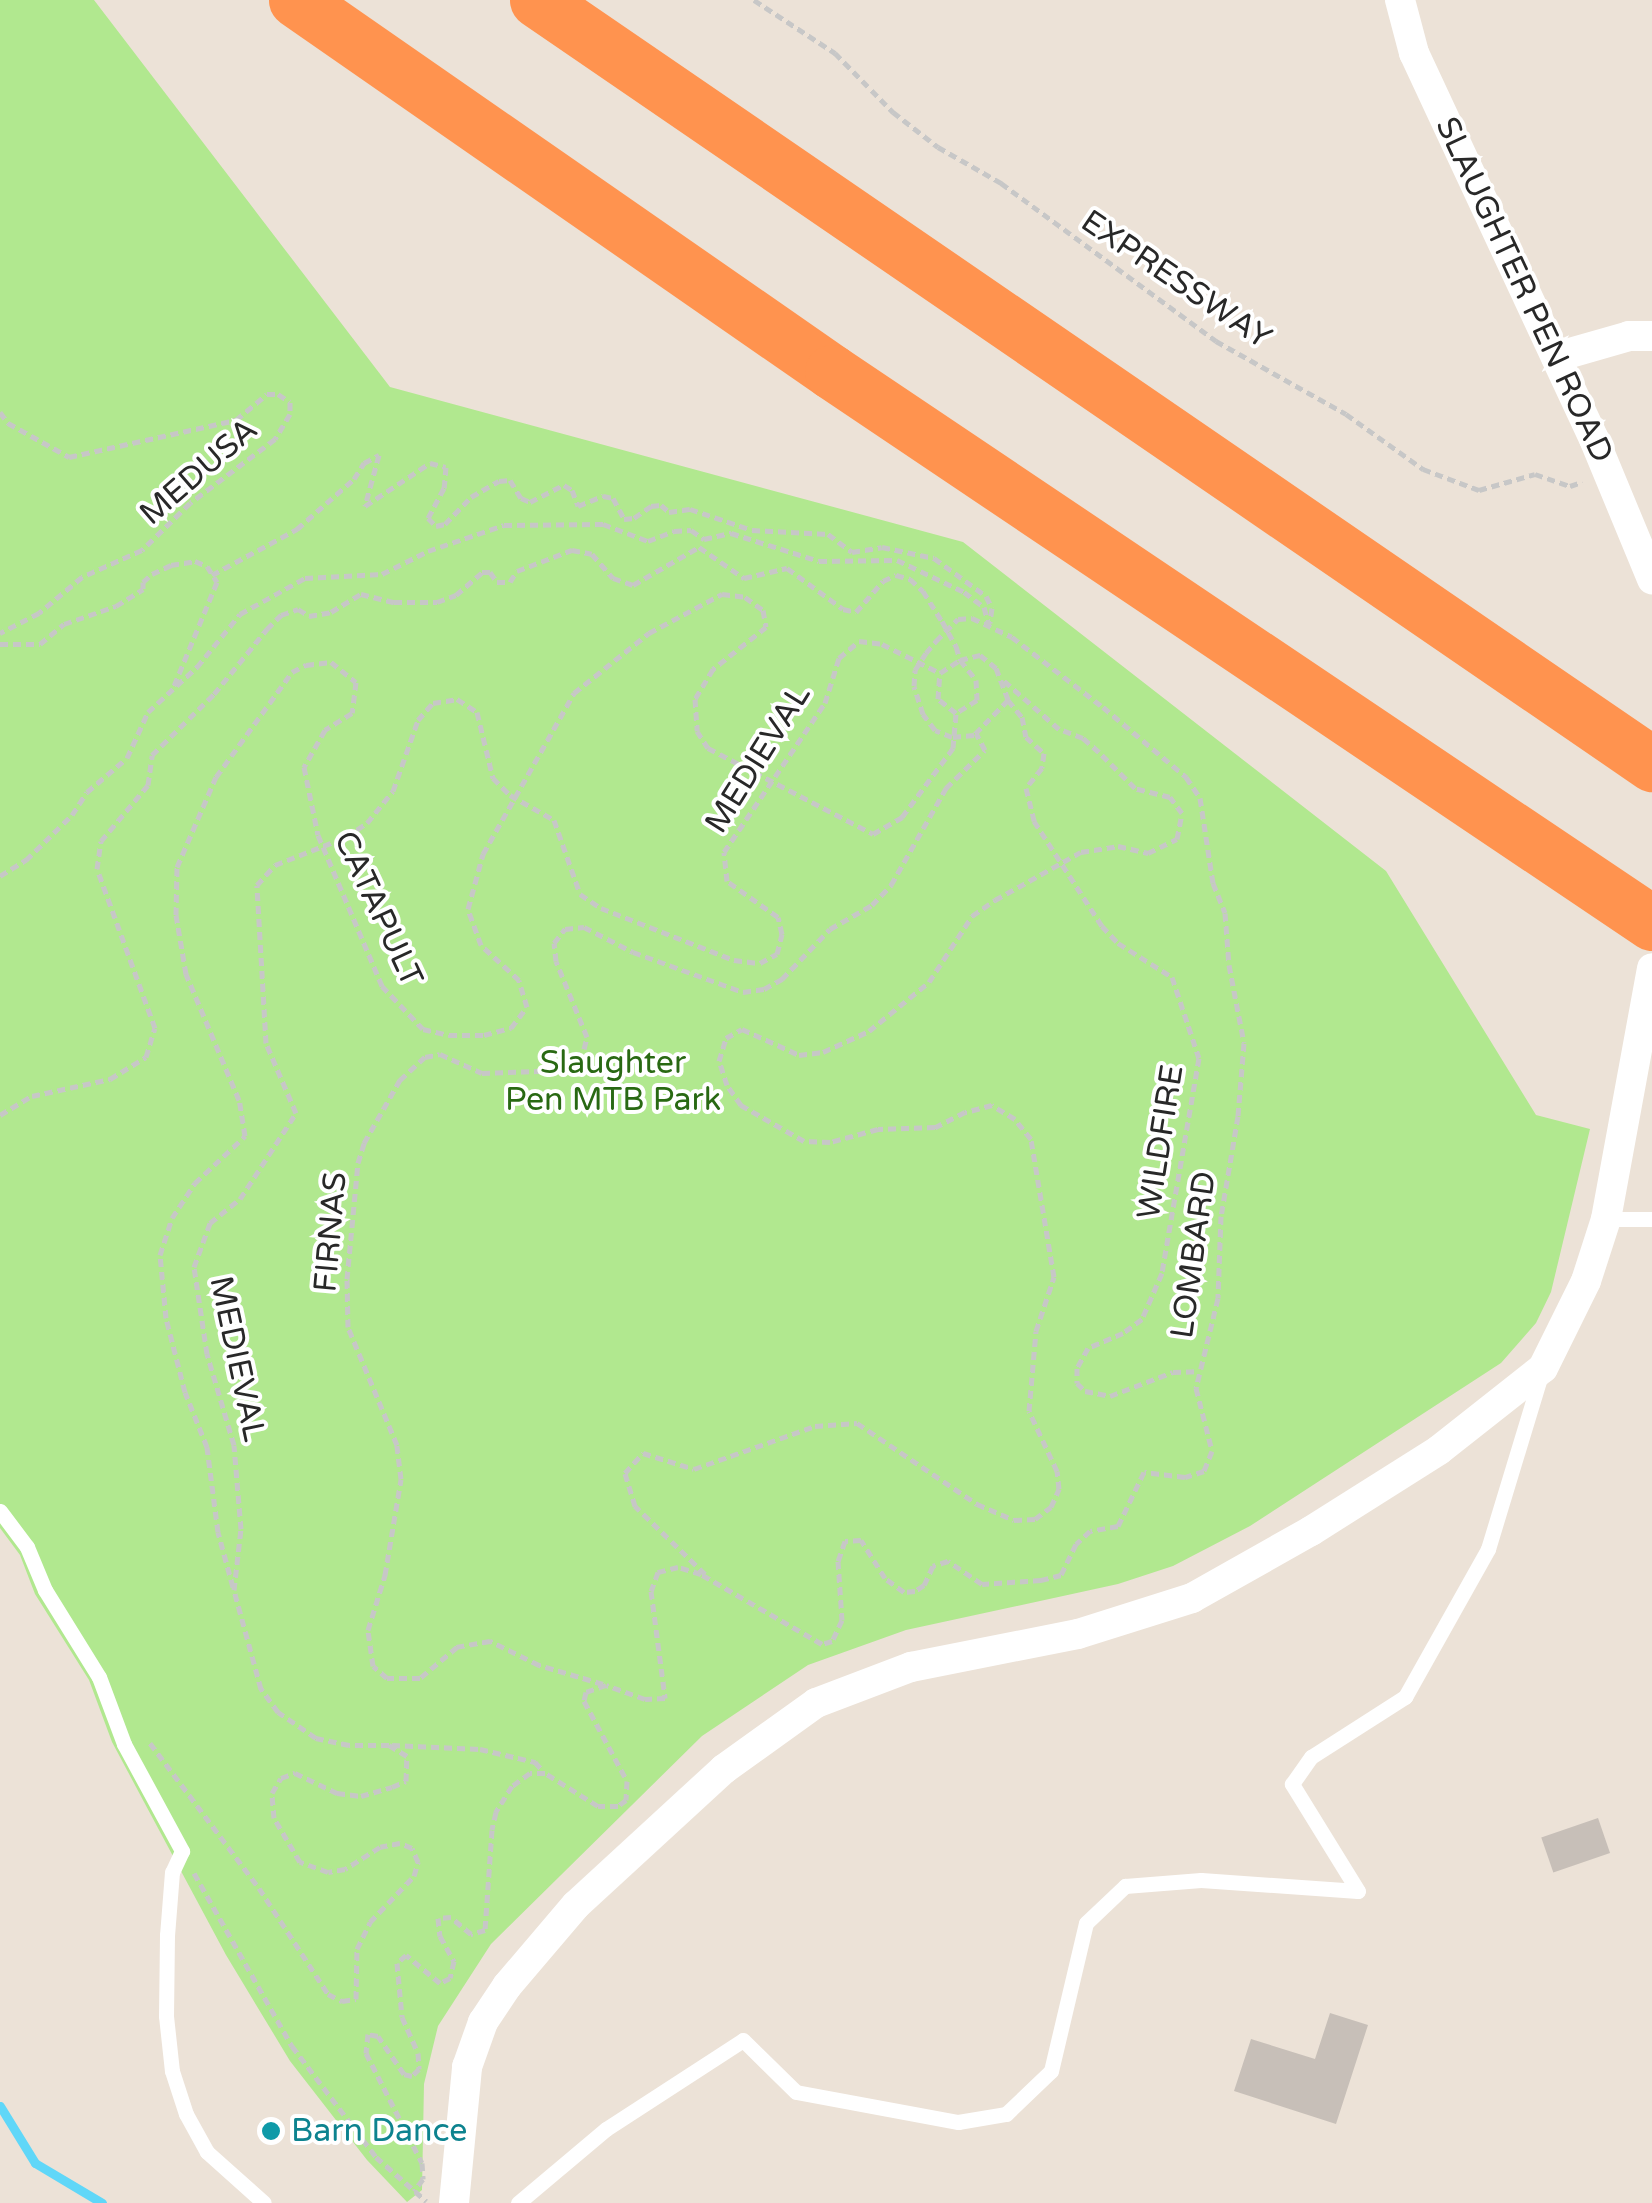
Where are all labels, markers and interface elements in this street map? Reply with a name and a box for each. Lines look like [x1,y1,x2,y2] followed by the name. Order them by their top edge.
[1427,111,1621,469] street label: SLAUGHTER PEN ROAD
[1074,202,1278,358] street label: EXPRESSWAY
[132,411,266,533] street label: MEDUSA
[697,678,819,840] street label: MEDIEVAL
[325,825,431,993] street label: CATAPULT
[505,1045,721,1120] park label: Slaughter Pen MTB Park
[1130,1062,1192,1222] street label: WILDFIRE
[1163,1169,1225,1341] street label: LOMBARD
[307,1170,355,1294] street label: FIRNAS
[201,1273,273,1445] street label: MEDIEVAL
[291,2112,467,2150] place label: Barn Dance
[260,2120,282,2142] marker: Barn Dance

